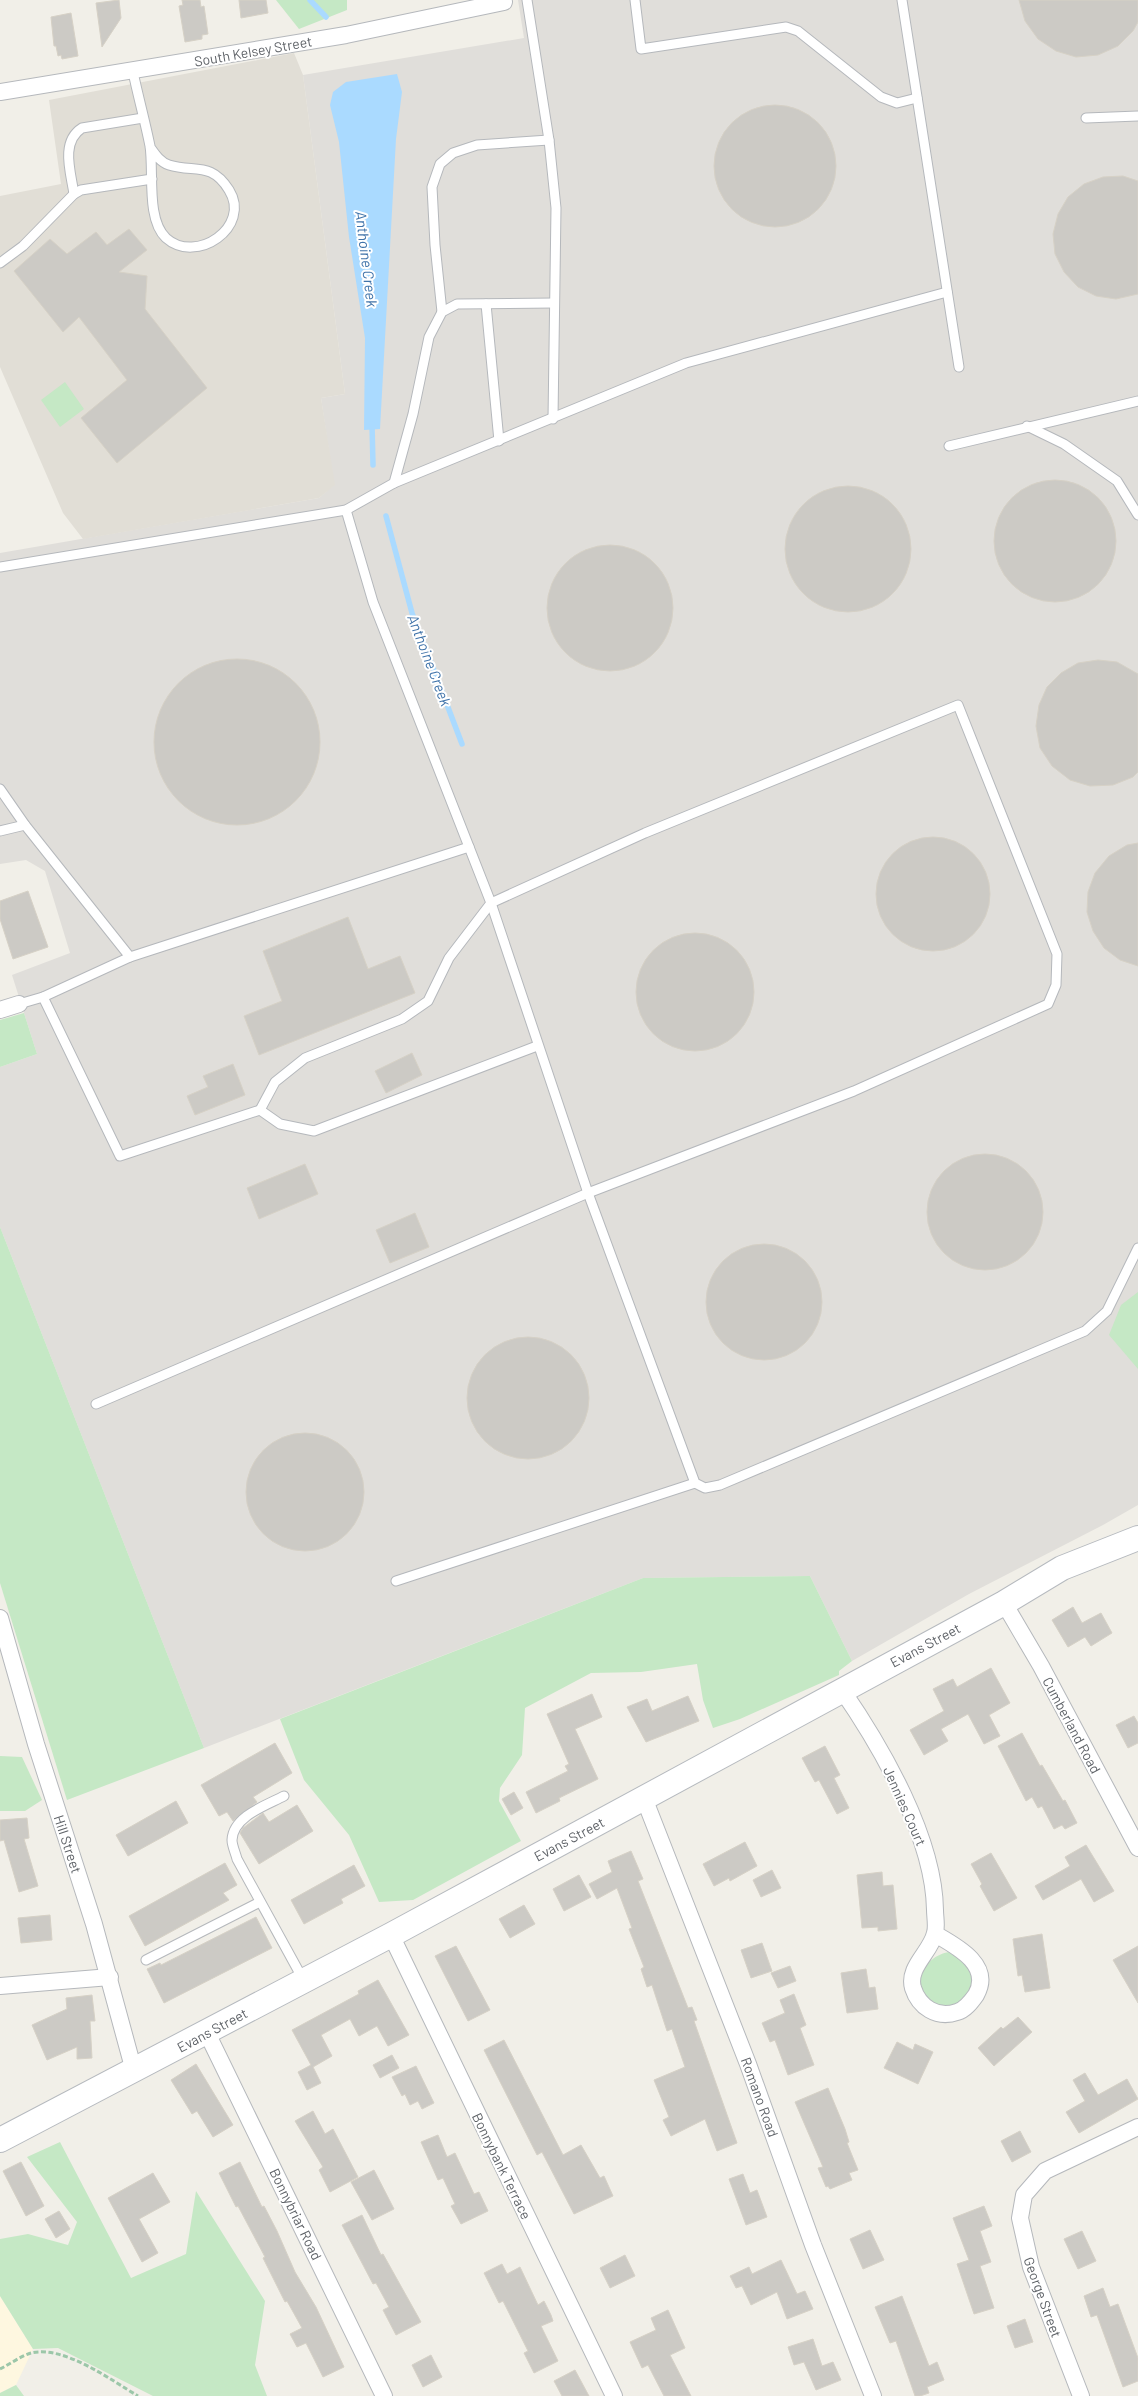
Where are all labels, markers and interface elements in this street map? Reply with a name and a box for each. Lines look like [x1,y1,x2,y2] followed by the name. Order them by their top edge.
[193,32,313,70] street label: South Kelsey Street
[352,210,382,309] water label: Anthoine Creek
[404,612,456,709] water label: Anthoine Creek
[887,1619,963,1671] street label: Evans Street
[1039,1674,1105,1776] street label: Cumberland Road
[880,1764,930,1848] street label: Jennies Court
[51,1813,85,1875] street label: Hill Street
[531,1813,607,1865] street label: Evans Street
[174,2004,250,2056] street label: Evans Street
[738,2055,782,2139] street label: Romano Road
[469,2110,535,2222] street label: Bonnybank Terrace
[266,2165,326,2263] street label: Bonnybriar Road
[1021,2254,1065,2340] street label: George Street

